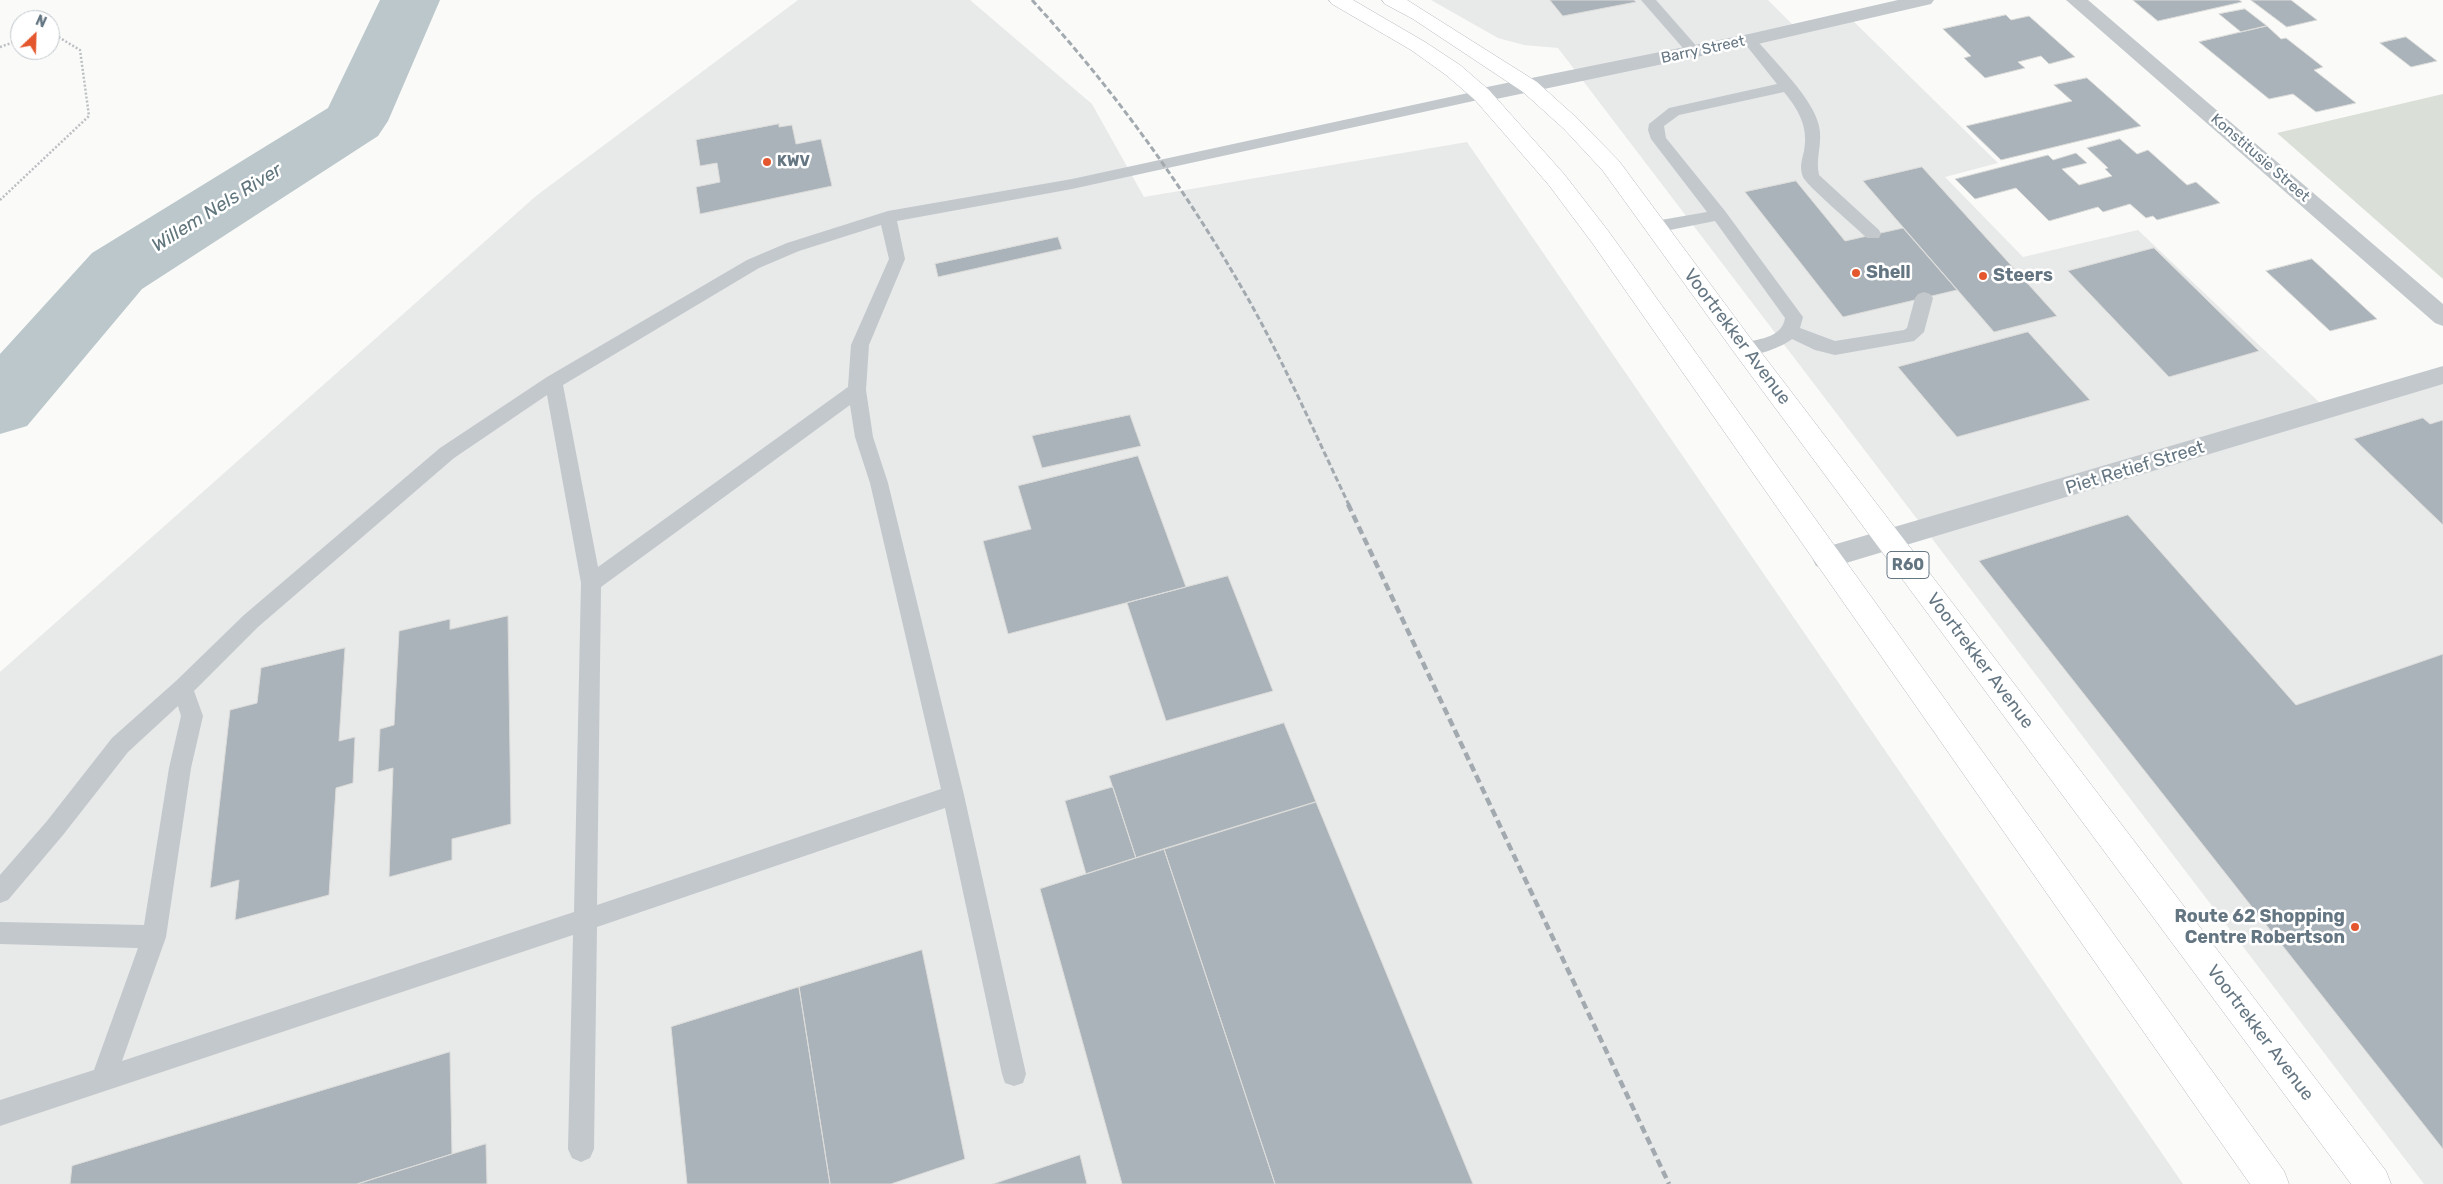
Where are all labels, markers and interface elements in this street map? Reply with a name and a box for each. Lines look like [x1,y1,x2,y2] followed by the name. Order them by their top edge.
[10,10,60,60] north arrow
[33,12,49,32] text: N
[1660,32,1746,68] street label: Barry Street
[2207,110,2313,206] street label: Konstitusie Street
[777,153,810,171] place label: KWV
[761,156,773,168] marker: KWV
[148,159,286,257] water label: Willem Nels River
[1866,262,1911,284] place label: Shell
[1679,265,1795,409] street label: Voortrekker Avenue
[1993,265,2053,287] place label: Steers
[1850,267,1862,279] marker: Shell
[1977,270,1989,282] marker: Steers
[2063,437,2207,499] street label: Piet Retief Street
[1887,552,1929,578] road number: R60
[1922,589,2038,733] street label: Voortrekker Avenue
[2174,906,2345,949] place label: Route 62 Shopping Centre Robertson
[2349,921,2361,933] marker: Route 62 Shopping Centre Robertson
[2202,961,2318,1105] street label: Voortrekker Avenue

